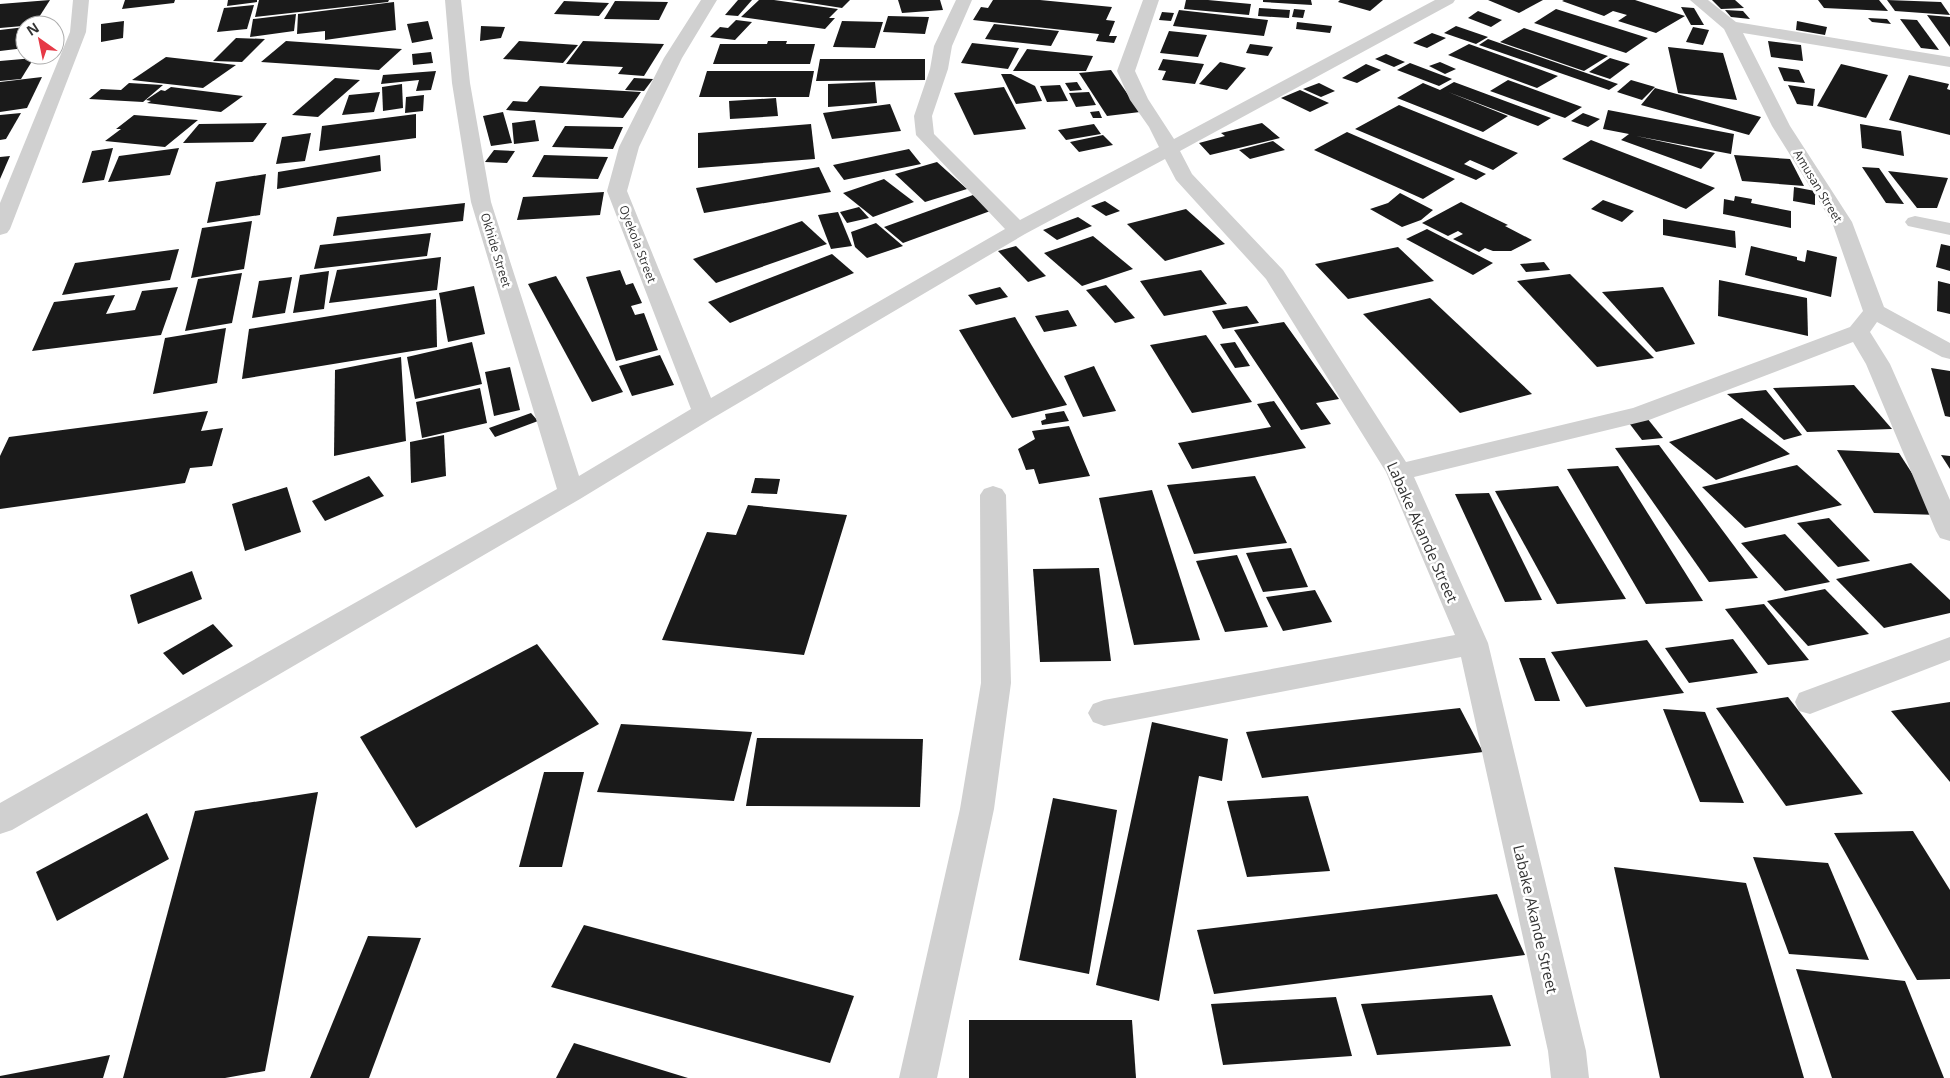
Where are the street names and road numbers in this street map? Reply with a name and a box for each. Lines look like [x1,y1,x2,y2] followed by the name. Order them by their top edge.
[1789,146,1847,226] street label: Amusan Street
[615,203,661,285] street label: Oyekola Street
[477,211,515,289] street label: Okhide Street
[1383,458,1463,606] street label: Labake Akande Street
[1509,843,1563,995] street label: Labake Akande Street

